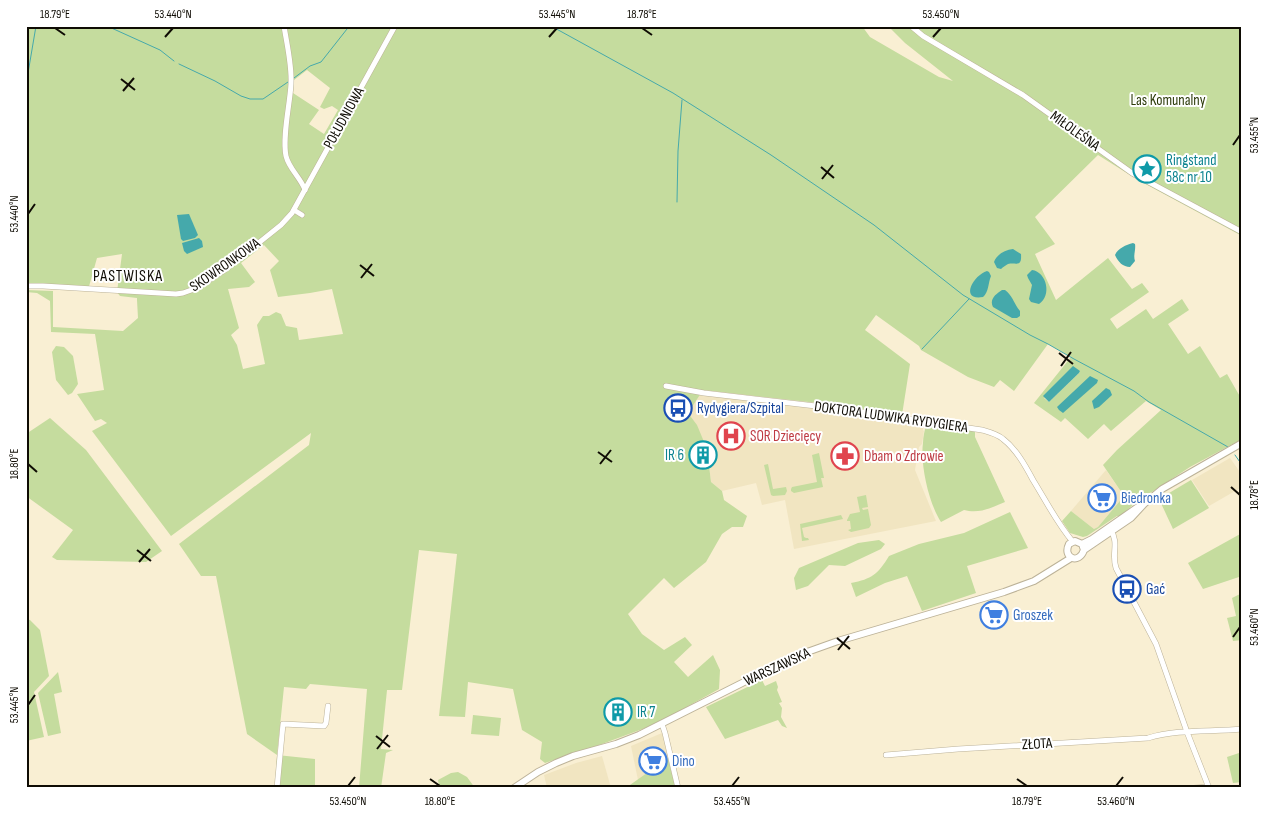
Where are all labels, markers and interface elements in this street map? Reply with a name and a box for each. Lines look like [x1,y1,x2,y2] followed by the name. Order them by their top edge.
[40,7,70,22] text: 18.79°E
[154,7,192,22] text: 53.440°N
[539,7,575,22] text: 53.445°N
[627,7,657,22] text: 18.78°E
[923,7,959,22] text: 53.450°N
[319,83,369,152] street label: POŁUDNIOWA
[1131,91,1206,110] park label: Las Komunalny
[1046,107,1104,156] street label: MIŁOLEŚNA
[1247,117,1262,153] text: 53.455°N
[1166,151,1216,187] place label: Ringstand 58c nr 10
[1132,154,1162,184] place icon: Ringstand 58c nr 10
[7,195,22,233] text: 53.440°N
[186,233,264,296] street label: SKOWRONKOWA
[93,267,163,286] district label: PASTWISKA
[663,393,693,423] bus stop icon: Rydygiera/Szpital
[813,397,970,437] street label: DOKTORA LUDWIKA RYDYGIERA
[697,399,784,418] place label: Rydygiera/Szpital
[716,421,746,451] hospital icon: SOR Dziecięcy
[750,427,821,446] place label: SOR Dziecięcy
[688,440,718,470] building icon: IR 6
[830,441,860,471] pharmacy icon: Dbam o Zdrowie
[665,446,684,465] place label: IR 6
[864,447,944,466] place label: Dbam o Zdrowie
[7,449,22,479] text: 18.80°E
[1247,480,1262,510] text: 18.78°E
[1087,483,1117,513] supermarket icon: Biedronka
[1121,489,1171,508] place label: Biedronka
[1112,574,1142,604] bus stop icon: Gać
[1146,580,1165,599] place label: Gać
[979,600,1009,630] supermarket icon: Groszek
[1013,606,1053,625] place label: Groszek
[1247,608,1262,646] text: 53.460°N
[741,643,814,691] street label: WARSZAWSKA
[7,687,22,723] text: 53.445°N
[603,697,633,727] building icon: IR 7
[637,703,655,722] place label: IR 7
[1021,734,1053,754] street label: ZŁOTA
[638,746,668,776] supermarket icon: Dino
[672,752,695,771] place label: Dino
[330,794,366,809] text: 53.450°N
[425,794,455,809] text: 18.80°E
[714,794,750,809] text: 53.455°N
[1012,794,1042,809] text: 18.79°E
[1097,794,1135,809] text: 53.460°N

